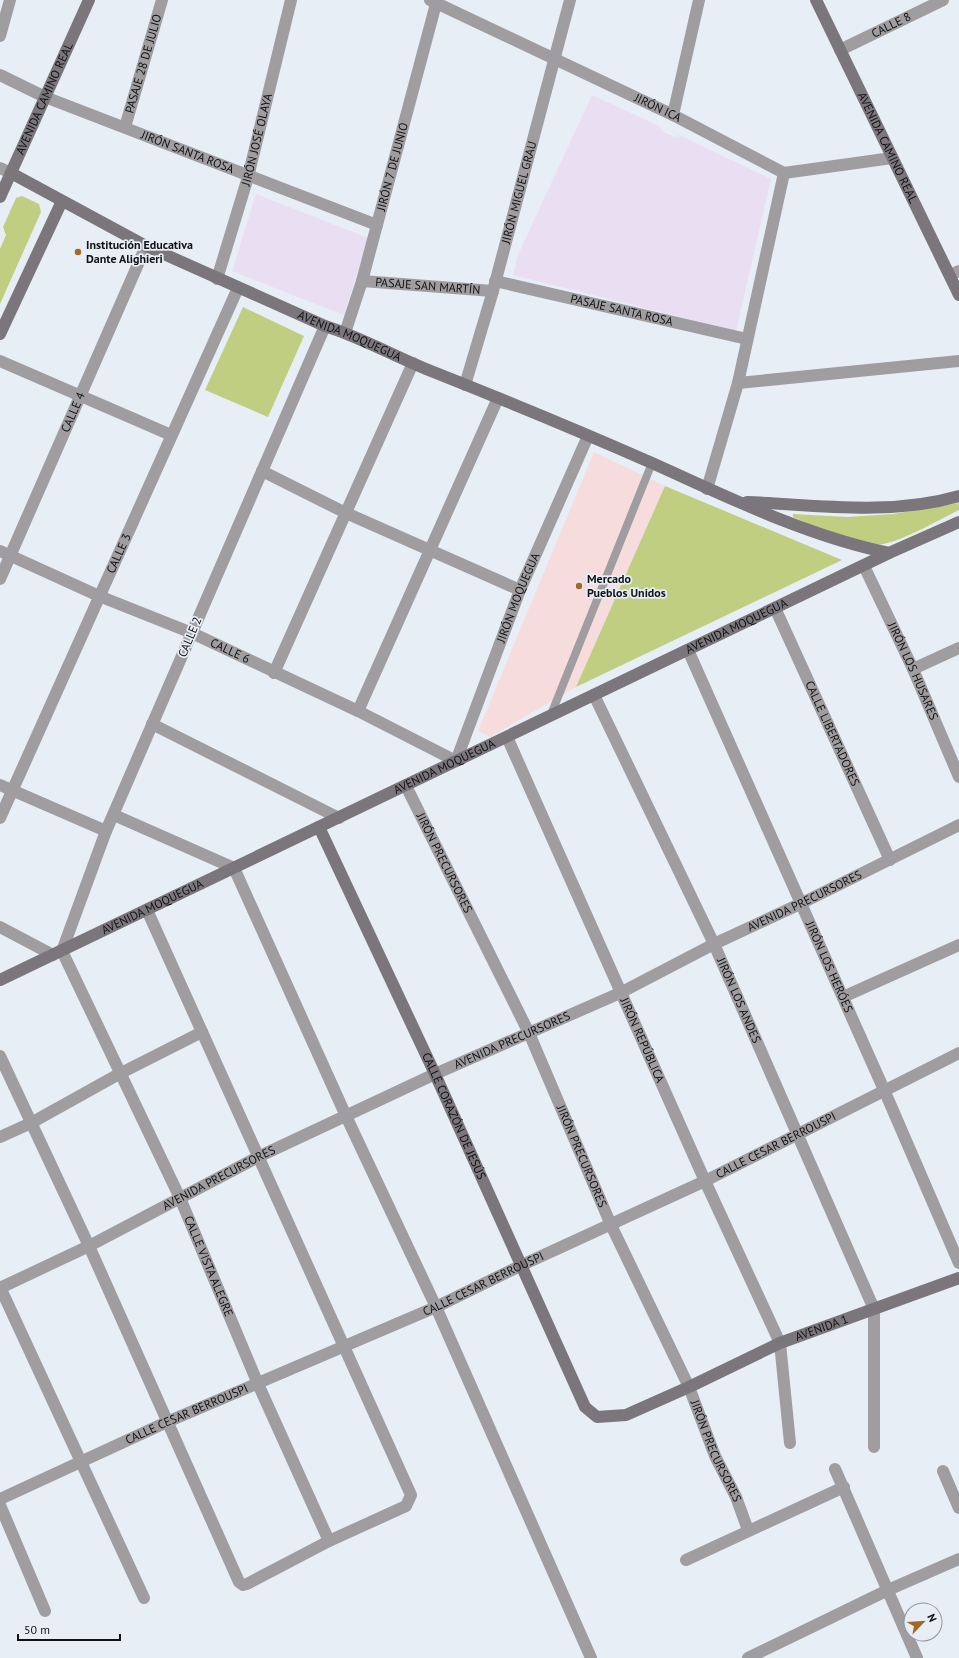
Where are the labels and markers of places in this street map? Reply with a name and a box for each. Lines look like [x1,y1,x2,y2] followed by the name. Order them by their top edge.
[86,237,193,266] place label: Institución Educativa Dante Alighieri
[73,247,83,257] marker: Institución Educativa Dante Alighieri
[587,571,666,600] place label: Mercado Pueblos Unidos
[574,581,584,591] marker: Mercado Pueblos Unidos

